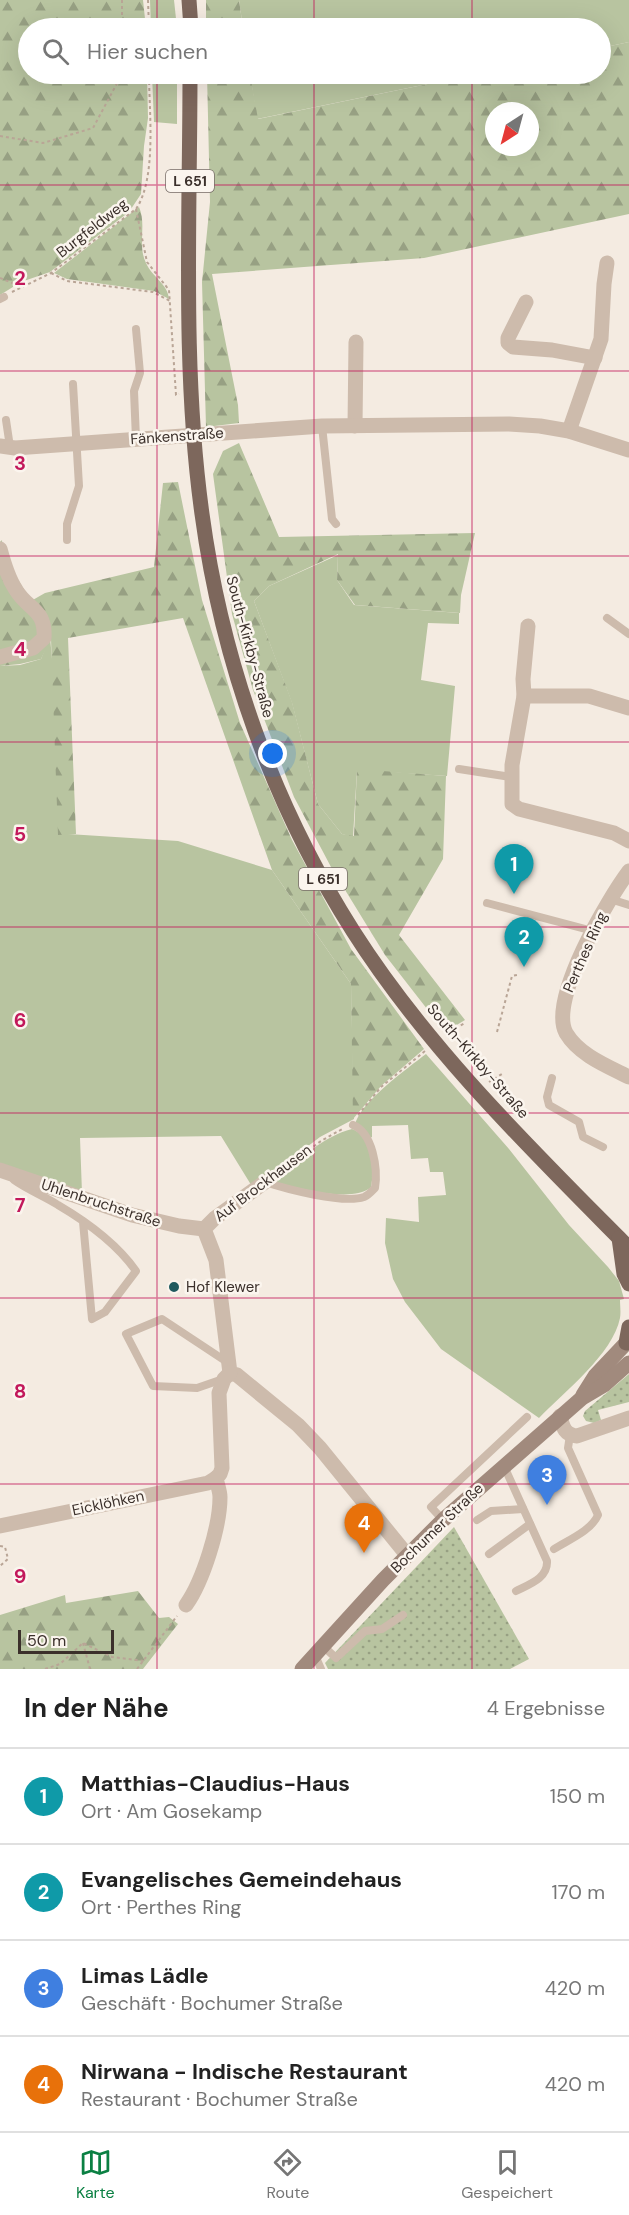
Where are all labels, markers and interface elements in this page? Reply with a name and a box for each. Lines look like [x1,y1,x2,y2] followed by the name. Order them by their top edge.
[18,18,611,84] search box
[39,35,72,68] icon: search
[87,37,208,66] text: Hier suchen
[485,102,539,156] north arrow
[166,170,214,192] road number: L 651
[52,194,132,262] street label: Burgfeldweg
[14,265,26,291] text: 2
[130,423,224,449] street label: Fänkenstraße
[14,450,26,476] text: 3
[221,574,279,720] street label: South-Kirkby-Straße
[14,636,27,662] text: 4
[258,739,287,768] your location
[14,821,26,847] text: 5
[494,844,534,894] pin: 1
[299,868,347,890] road number: L 651
[558,908,612,996] street label: Perthes Ring
[504,918,544,967] pin: 2
[423,999,533,1123] street label: South-Kirkby-Straße
[14,1007,26,1033] text: 6
[210,1140,316,1226] street label: Auf Brockhausen
[39,1174,163,1232] street label: Uhlenbruchstraße
[15,1192,26,1218] text: 7
[186,1277,260,1297] place label: Hof Klewer
[167,1280,181,1294] marker: Hof Klewer
[14,1378,26,1404] text: 8
[528,1456,566,1505] pin: 3
[386,1479,488,1577] street label: Bochumer Straße
[70,1486,146,1520] street label: Eicklöhken
[344,1504,384,1553] pin: 4
[14,1563,26,1589] text: 9
[18,1627,114,1654] scale bar
[27,1630,66,1651] text: 50 m
[24,1691,169,1725] text: In der Nähe
[487,1695,605,1721] text: 4 Ergebnisse
[81,1769,350,1798] text: Matthias-Claudius-Haus
[40,1783,47,1809] text: 1
[550,1783,605,1809] text: 150 m
[81,1798,262,1824] text: Ort · Am Gosekamp
[81,1865,402,1894] text: Evangelisches Gemeindehaus
[38,1879,49,1905] text: 2
[552,1879,605,1905] text: 170 m
[81,1894,241,1920] text: Ort · Perthes Ring
[81,1961,208,1990] text: Limas Lädle
[37,1975,50,2001] text: 3
[545,1975,605,2001] text: 420 m
[81,1990,343,2016] text: Geschäft · Bochumer Straße
[81,2057,408,2086] text: Nirwana - Indische Restaurant
[37,2071,50,2097] text: 4
[545,2071,605,2097] text: 420 m
[81,2086,358,2112] text: Restaurant · Bochumer Straße
[76,2146,115,2203] tab: Karte
[267,2146,309,2203] tab: Route
[461,2146,553,2203] tab: Gespeichert

